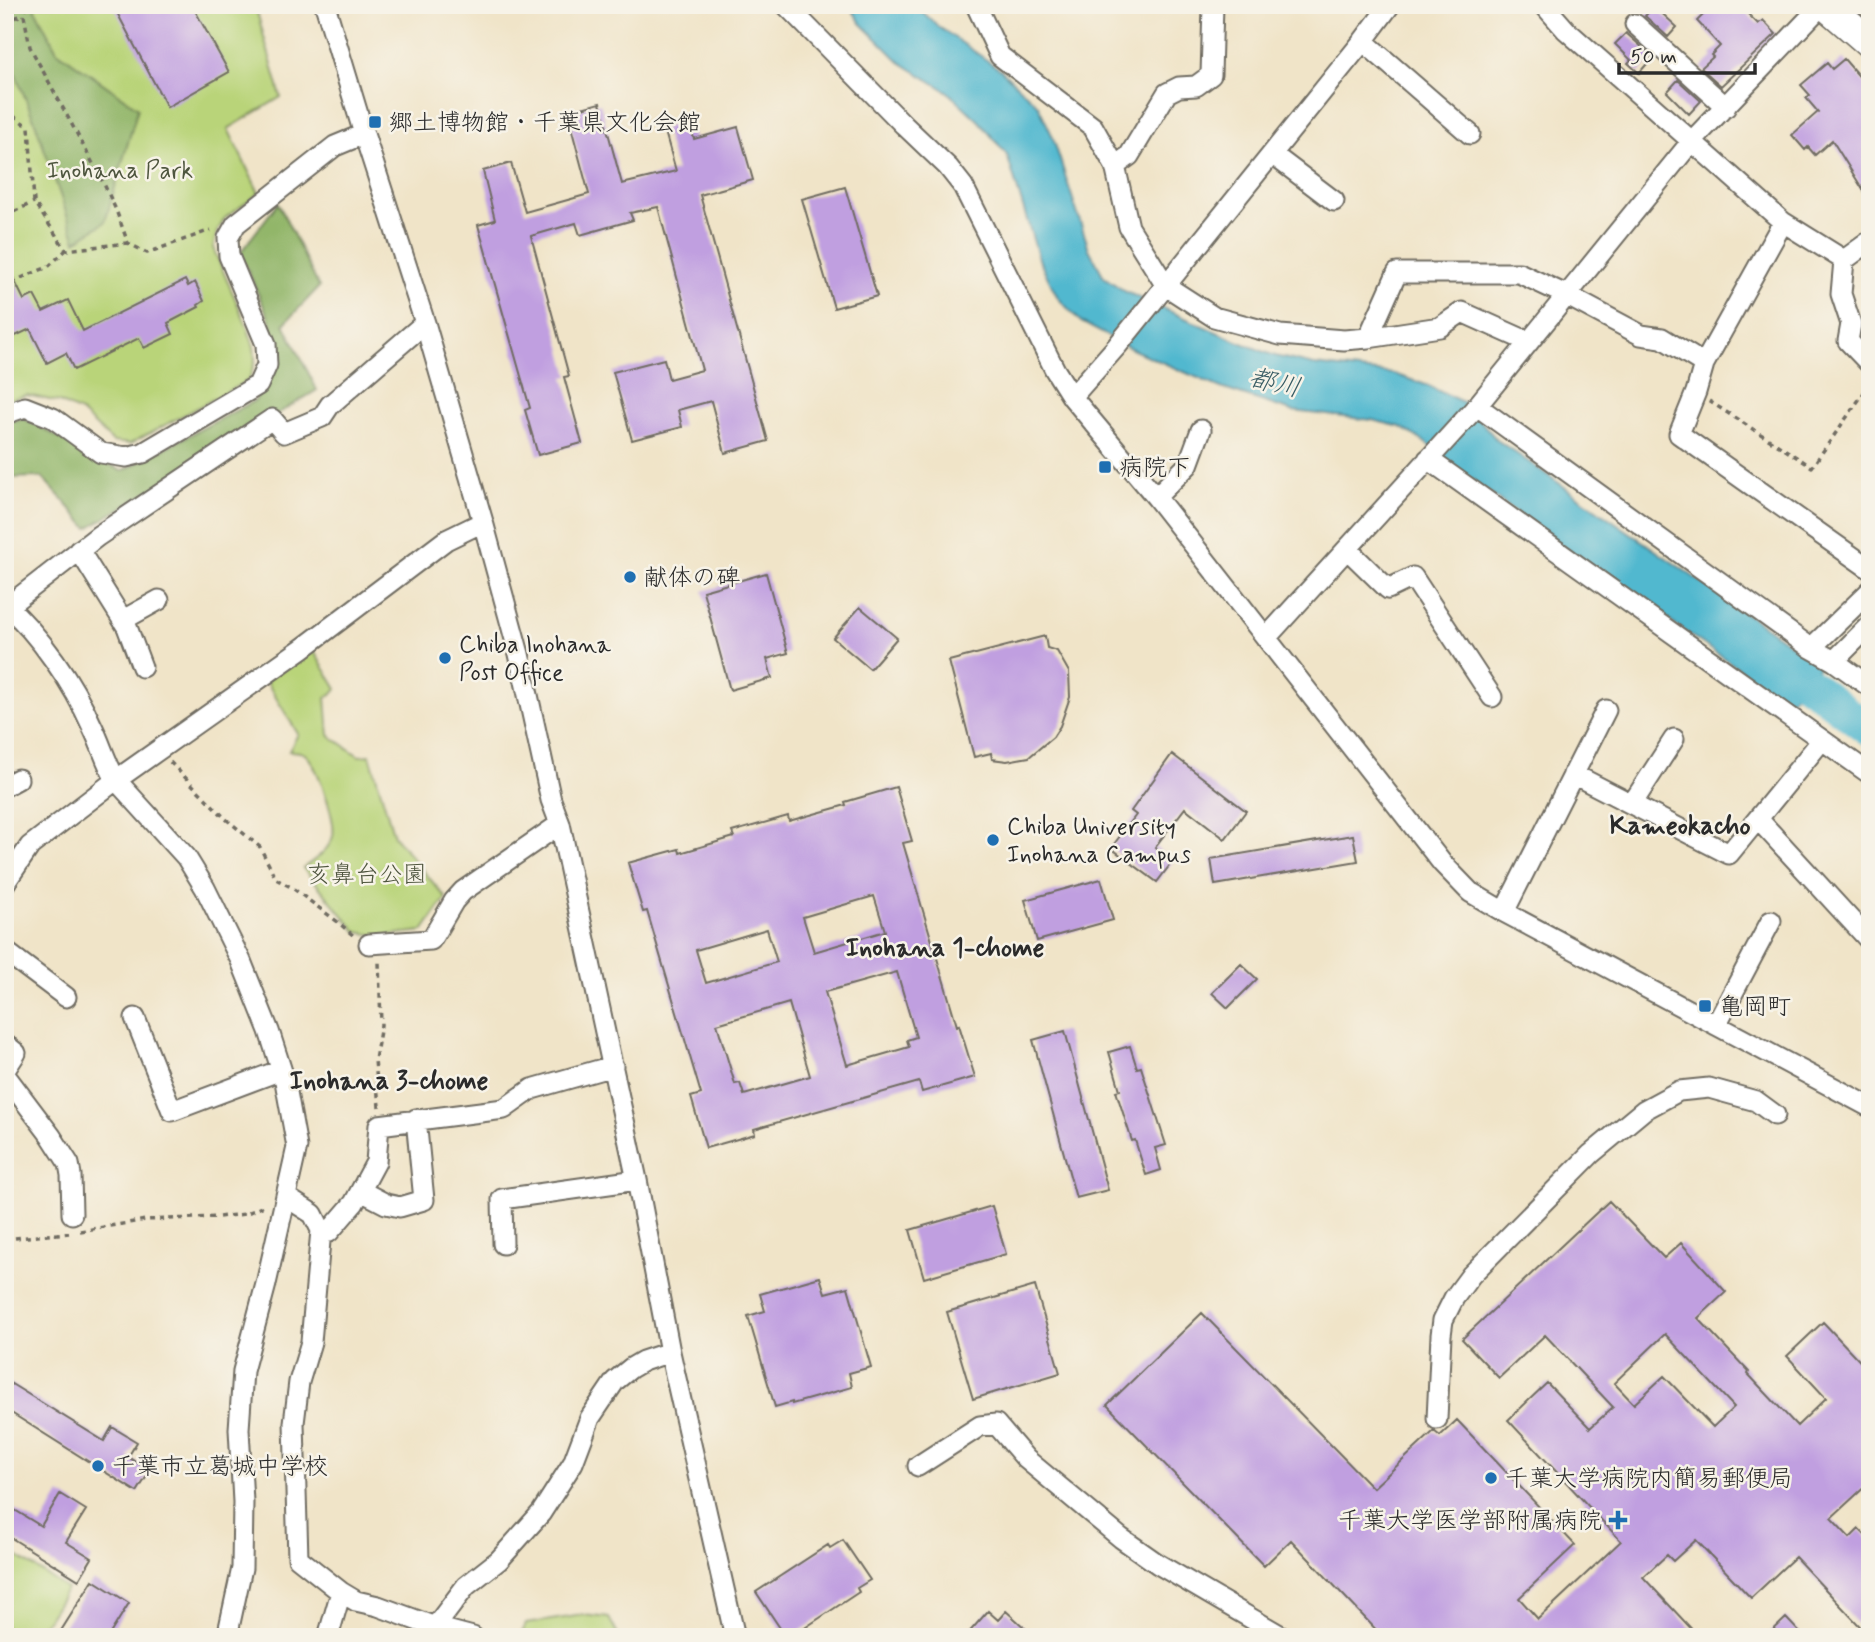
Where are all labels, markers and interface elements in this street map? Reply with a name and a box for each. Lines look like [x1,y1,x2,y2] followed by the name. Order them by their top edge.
[1619,32,1756,76] scale bar
[1630,43,1677,71] text: 50 m
[389,108,701,139] place label: 郷土博物館・千葉県文化会館
[367,114,383,130] marker: 郷土博物館・千葉県文化会館
[47,156,193,187] park label: Inohana Park
[1245,362,1304,406] water label: 都川
[1119,453,1191,484] place label: 病院下
[1097,459,1113,475] marker: 病院下
[644,563,740,594] place label: 献体の碑
[622,569,638,585] marker: 献体の碑
[459,630,611,689] place label: Chiba Inohana Post Office
[437,650,453,666] marker: Chiba Inohana Post Office
[1609,810,1751,844] district label: Kameokacho
[1007,812,1191,871] place label: Chiba University Inohana Campus
[985,832,1001,848] marker: Chiba University Inohana Campus
[307,860,427,891] park label: 亥鼻台公園
[846,932,1044,966] district label: Inohana 1-chome
[1719,992,1791,1023] place label: 亀岡町
[1697,998,1713,1014] marker: 亀岡町
[289,1065,489,1099] district label: Inohana 3-chome
[112,1452,328,1483] place label: 千葉市立葛城中学校
[90,1458,106,1474] marker: 千葉市立葛城中学校
[1505,1464,1793,1495] place label: 千葉大学病院内簡易郵便局
[1483,1470,1499,1486] marker: 千葉大学病院内簡易郵便局
[1338,1506,1602,1537] place label: 千葉大学医学部附属病院
[1608,1510,1628,1530] marker: 千葉大学医学部附属病院

